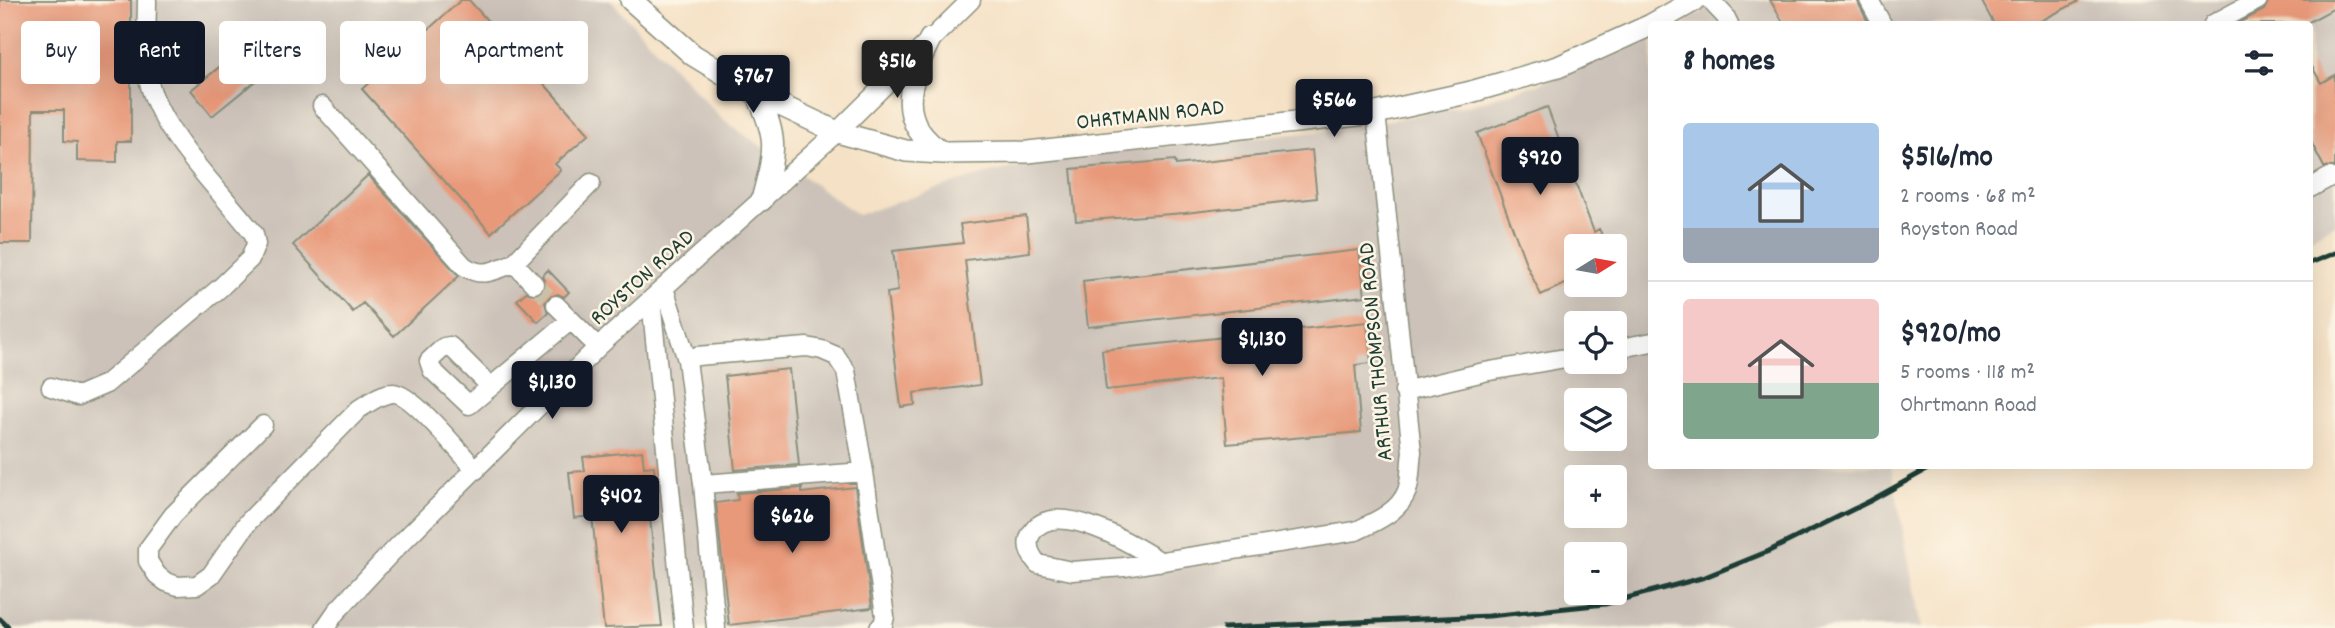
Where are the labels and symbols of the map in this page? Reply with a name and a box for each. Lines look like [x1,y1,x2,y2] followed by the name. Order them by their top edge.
[856,41,938,100] pin: $516
[712,55,794,115] pin: $767
[1293,80,1375,139] pin: $566
[1075,92,1226,141] street label: OHRTMANN ROAD
[1499,138,1581,197] pin: $920
[584,222,703,335] street label: ROYSTON ROAD
[1564,234,1628,298] north arrow
[1351,241,1403,462] street label: ARTHUR THOMPSON ROAD
[1205,318,1319,378] pin: $1,130
[495,362,609,421] pin: $1,130
[580,476,662,535] pin: $402
[751,496,833,555] pin: $626

